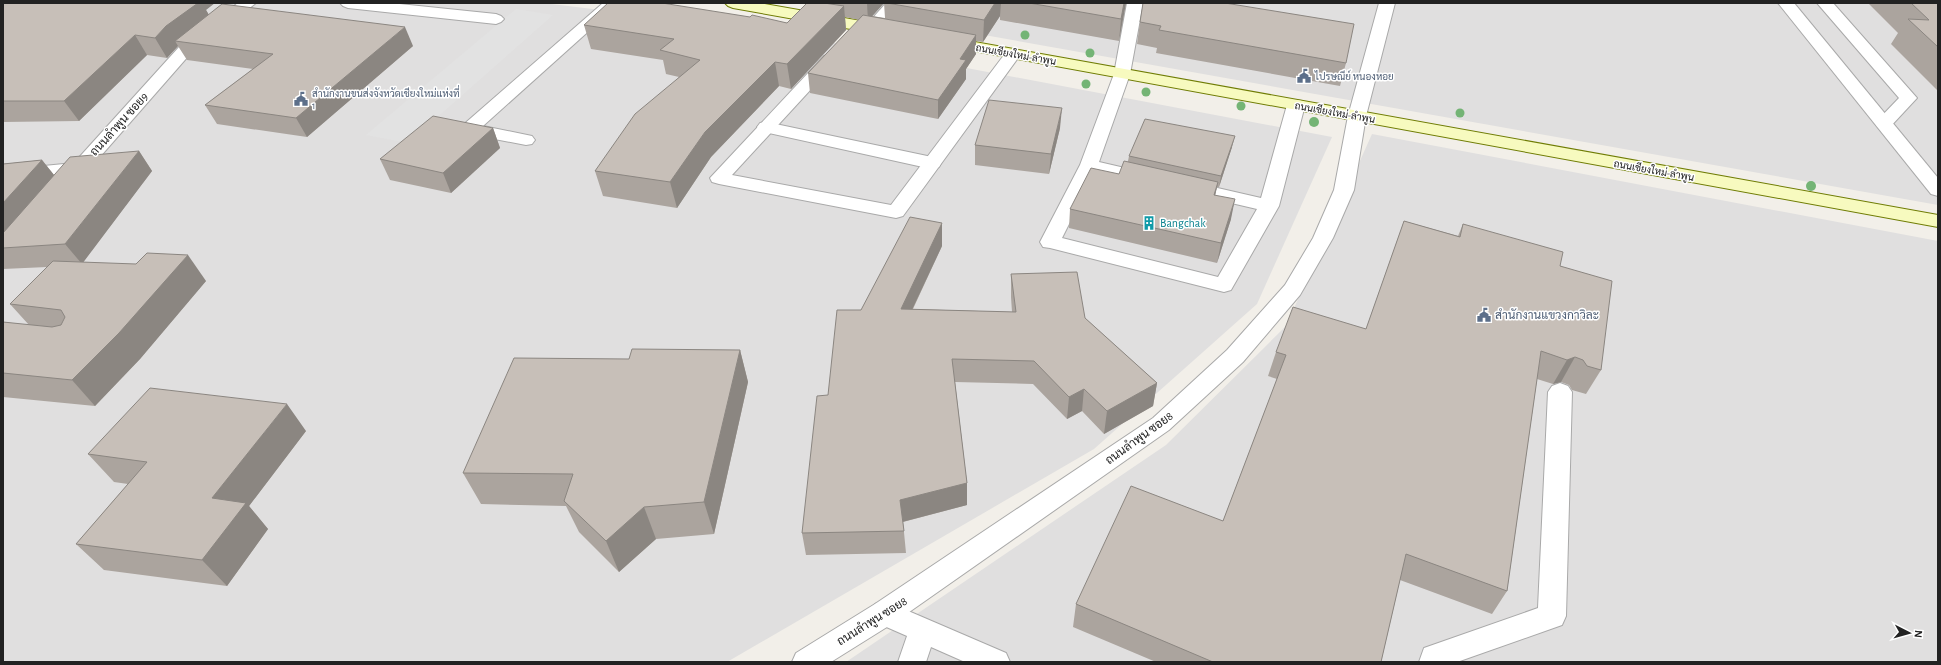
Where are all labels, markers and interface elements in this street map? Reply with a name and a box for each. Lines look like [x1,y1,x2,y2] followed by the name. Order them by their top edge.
[974,41,1057,69] street label: ถนนเชียงใหม่-ลำพูน
[1296,68,1312,84] public building icon: ไปรษณีย์ หนองหอย
[1314,69,1394,82] place label: ไปรษณีย์ หนองหอย
[312,85,460,111] place label: สำนักงานขนส่งจังหวัดเชียงใหม่แห่งที่ 1
[87,89,152,159] street label: ถนนลำพูน ซอย9
[293,91,309,107] public building icon: สำนักงานขนส่งจังหวัดเชียงใหม่แห่งที่ 1
[1293,99,1376,127] street label: ถนนเชียงใหม่-ลำพูน
[1612,157,1695,185] street label: ถนนเชียงใหม่-ลำพูน
[1141,215,1157,231] building icon: Bangchak
[1160,217,1206,229] place label: Bangchak
[1476,307,1492,323] public building icon: สำนักงานแขวงกาวิละ
[1495,308,1599,321] place label: สำนักงานแขวงกาวิละ
[1102,409,1176,468] street label: ถนนลำพูน ซอย8
[834,594,911,649] street label: ถนนลำพูน ซอย8
[1889,613,1929,653] north arrow
[1913,630,1924,638] text: N

